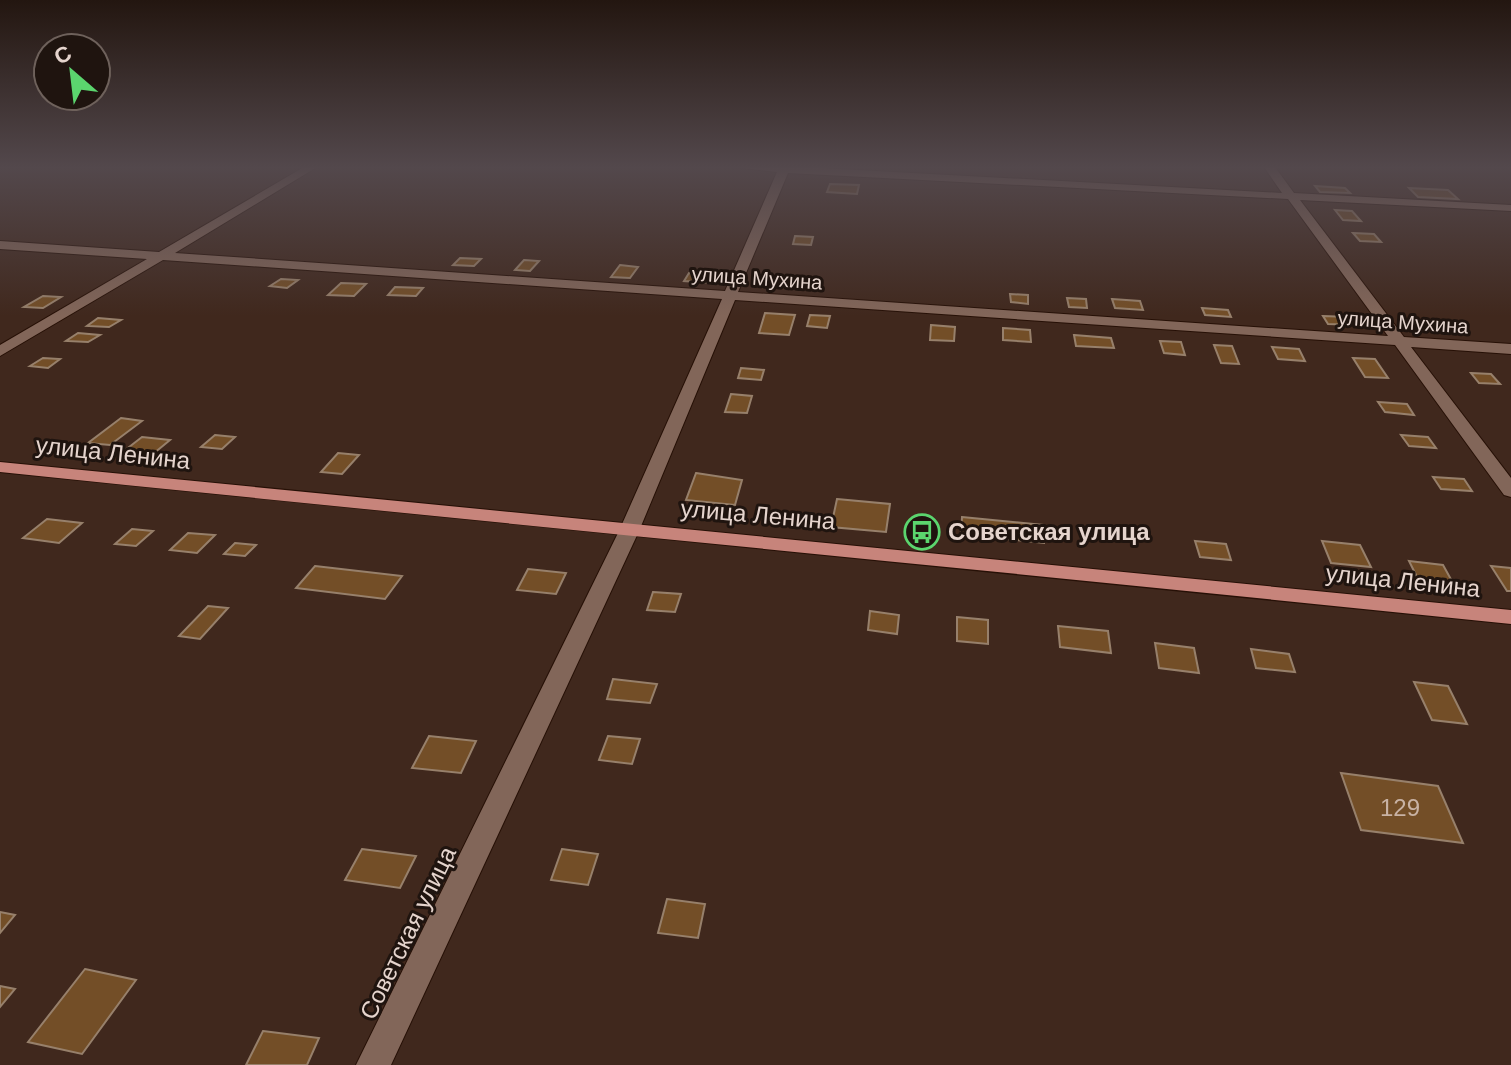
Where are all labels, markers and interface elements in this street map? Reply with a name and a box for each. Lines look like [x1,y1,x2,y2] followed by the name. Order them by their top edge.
[32,32,112,112] north arrow
[50,40,76,70] text: С
[691,262,824,294] street label: улица Мухина
[1337,306,1470,338] street label: улица Мухина
[35,431,192,474] street label: улица Ленина
[680,494,837,535] street label: улица Ленина
[903,513,941,551] bus stop icon: Советская улица
[948,518,1150,545] place label: Советская улица
[1325,559,1482,602] street label: улица Ленина
[1380,794,1420,821] house number: 129
[354,842,461,1023] street label: Советская улица

